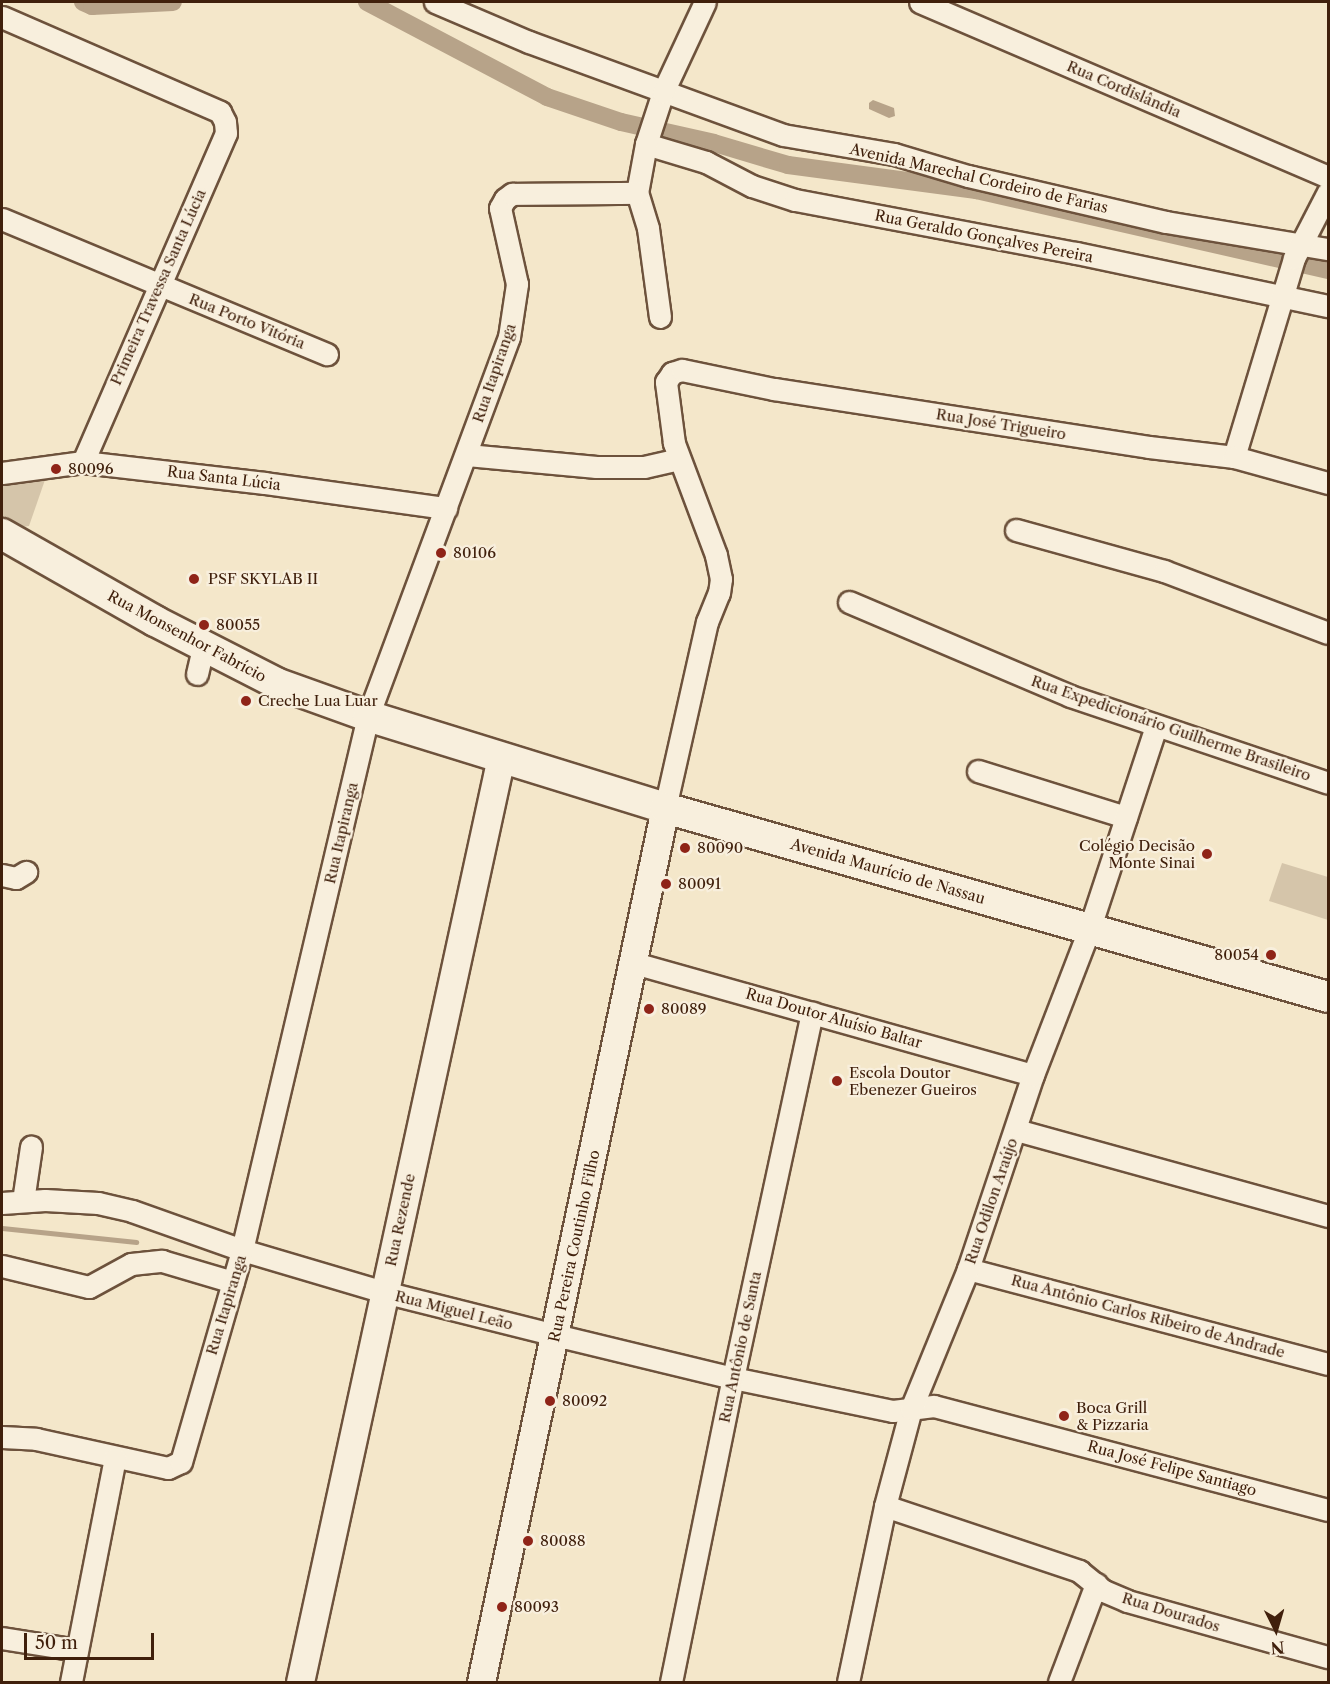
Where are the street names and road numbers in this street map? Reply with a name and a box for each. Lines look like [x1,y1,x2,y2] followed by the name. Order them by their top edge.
[1064,57,1184,121] street label: Rua Cordislândia
[848,139,1110,217] street label: Avenida Marechal Cordeiro de Farias
[106,186,210,388] street label: Primeira Travessa Santa Lúcia
[873,206,1095,266] street label: Rua Geraldo Gonçalves Pereira
[186,289,308,353] street label: Rua Porto Vitória
[469,321,519,425] street label: Rua Itapiranga
[934,405,1068,443] street label: Rua José Trigueiro
[166,462,282,494] street label: Rua Santa Lúcia
[104,586,270,686] street label: Rua Monsenhor Fabrício
[1029,672,1313,784] street label: Rua Expedicionário Guilherme Brasileiro
[321,780,361,886] street label: Rua Itapiranga
[789,835,987,907] street label: Avenida Maurício de Nassau
[743,984,925,1052] street label: Rua Doutor Aluísio Baltar
[961,1135,1021,1267] street label: Rua Odilon Araújo
[545,1148,603,1344] street label: Rua Pereira Coutinho Filho
[381,1172,419,1268] street label: Rua Rezende
[202,1253,250,1357] street label: Rua Itapiranga
[715,1269,765,1425] street label: Rua Antônio de Santa
[1009,1271,1287,1361] street label: Rua Antônio Carlos Ribeiro de Andrade
[393,1287,515,1333] street label: Rua Miguel Leão
[1085,1437,1259,1499] street label: Rua José Felipe Santiago
[1120,1589,1222,1635] street label: Rua Dourados

